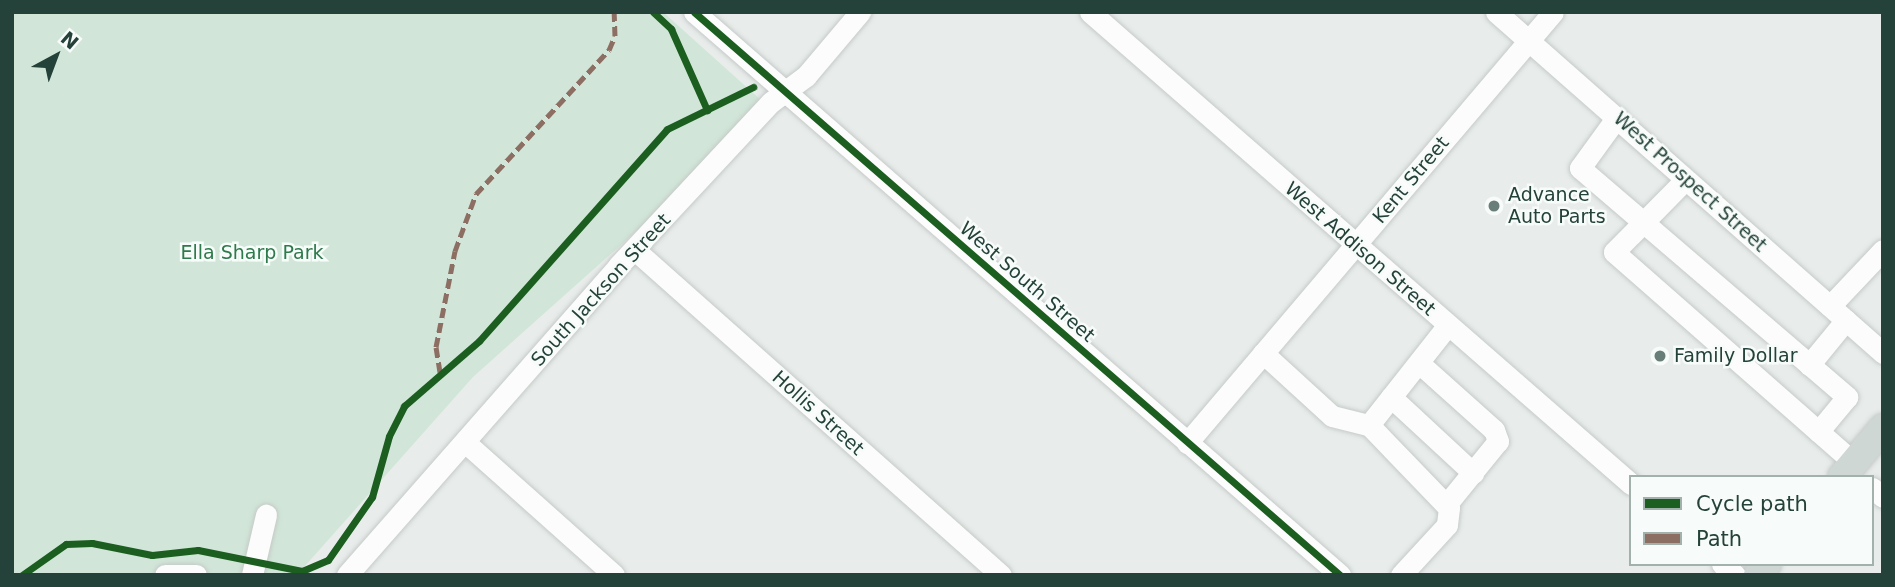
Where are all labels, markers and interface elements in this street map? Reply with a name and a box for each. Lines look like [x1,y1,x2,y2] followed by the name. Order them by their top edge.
[21,21,91,91] north arrow
[57,27,83,54] text: N
[1609,107,1771,257] street label: West Prospect Street
[1368,132,1454,228] street label: Kent Street
[1280,177,1440,321] street label: West Addison Street
[1508,184,1606,228] place label: Advance Auto Parts
[1486,198,1502,214] marker: Advance Auto Parts
[527,209,675,371] street label: South Jackson Street
[955,217,1099,347] street label: West South Street
[181,242,323,264] park label: Ella Sharp Park
[1674,345,1797,367] place label: Family Dollar
[1652,348,1668,364] marker: Family Dollar
[767,366,869,460] street label: Hollis Street
[1629,475,1874,566] legend
[1696,492,1808,516] text: Cycle path
[1696,527,1742,551] text: Path

